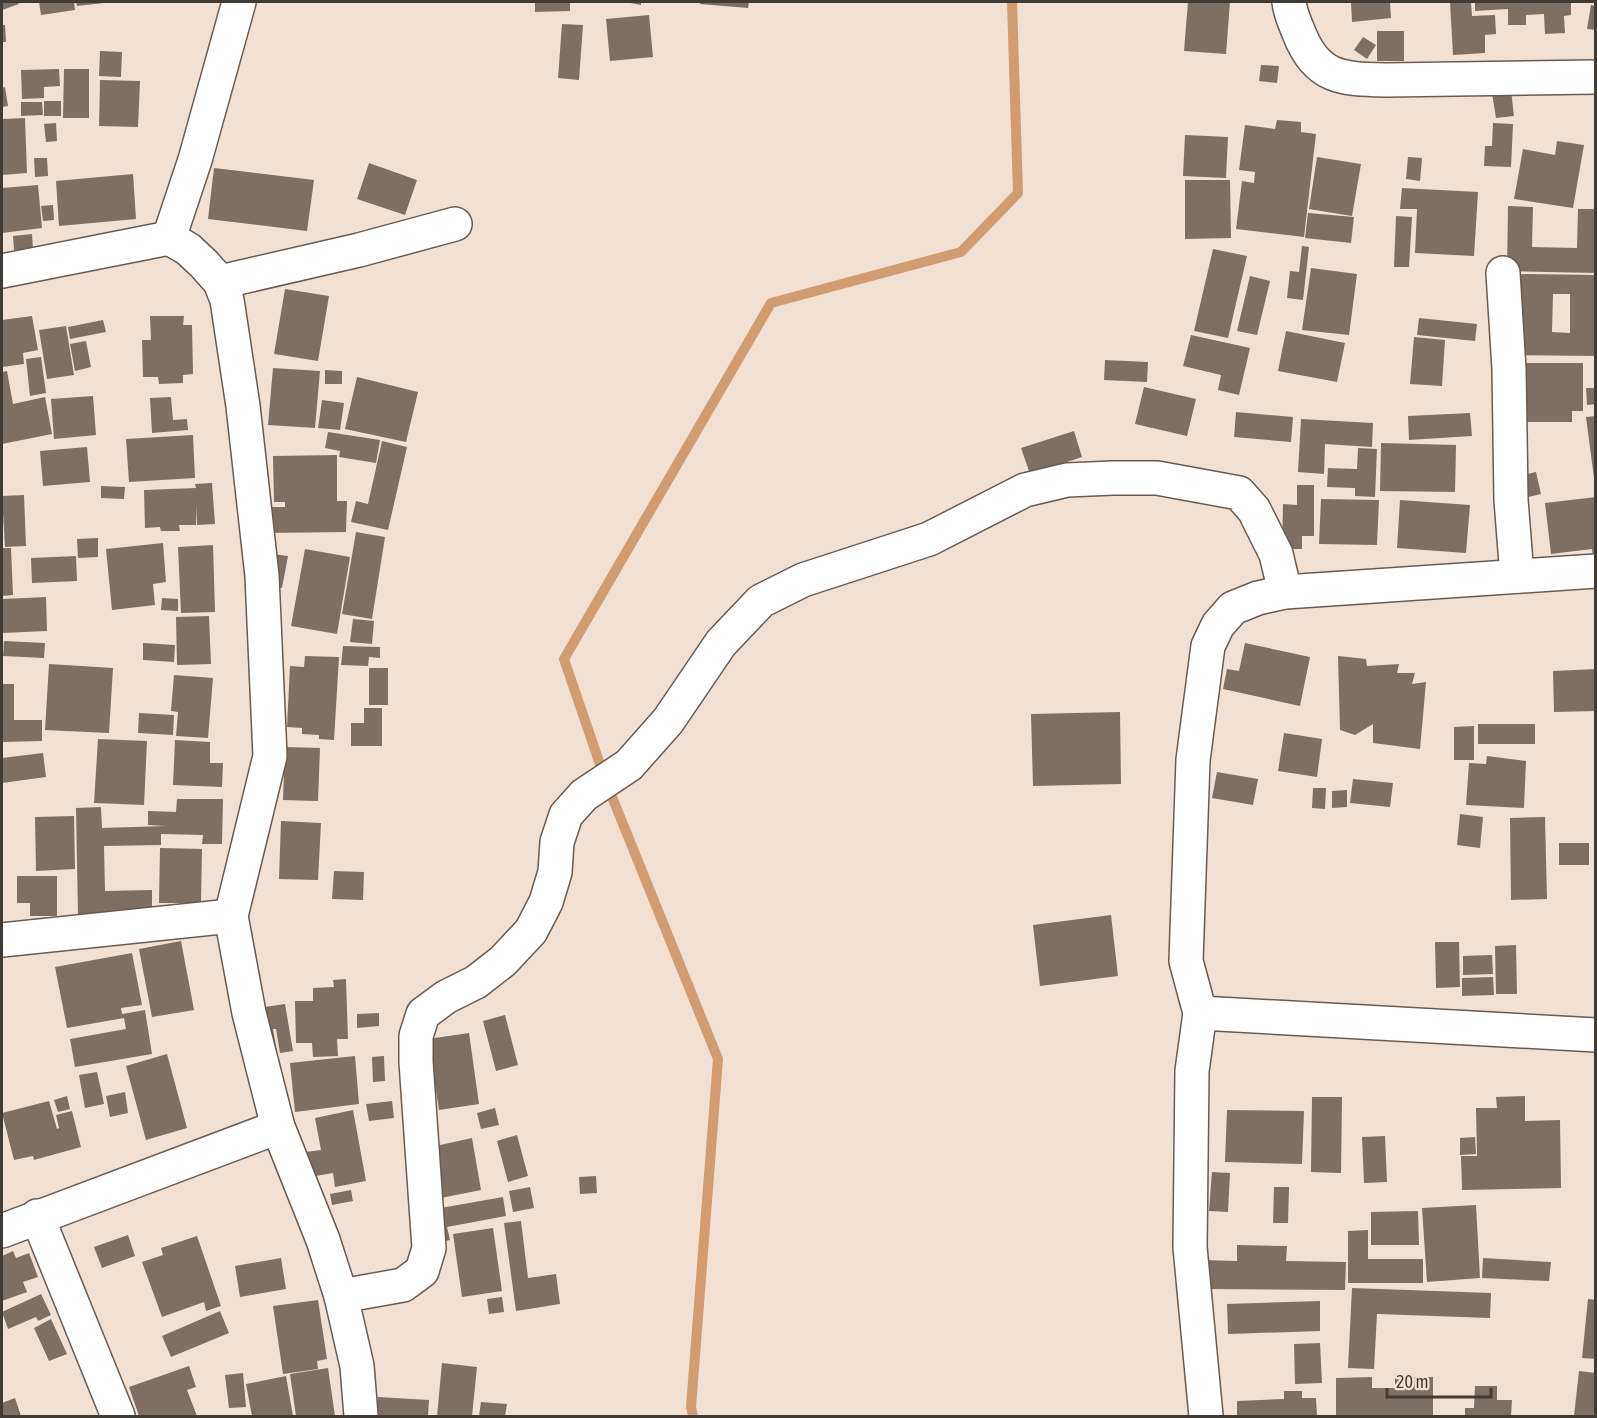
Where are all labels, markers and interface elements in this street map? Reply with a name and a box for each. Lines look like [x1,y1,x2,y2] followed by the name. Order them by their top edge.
[1387,1361,1490,1399] scale bar
[1396,1371,1428,1392] text: 20 m

